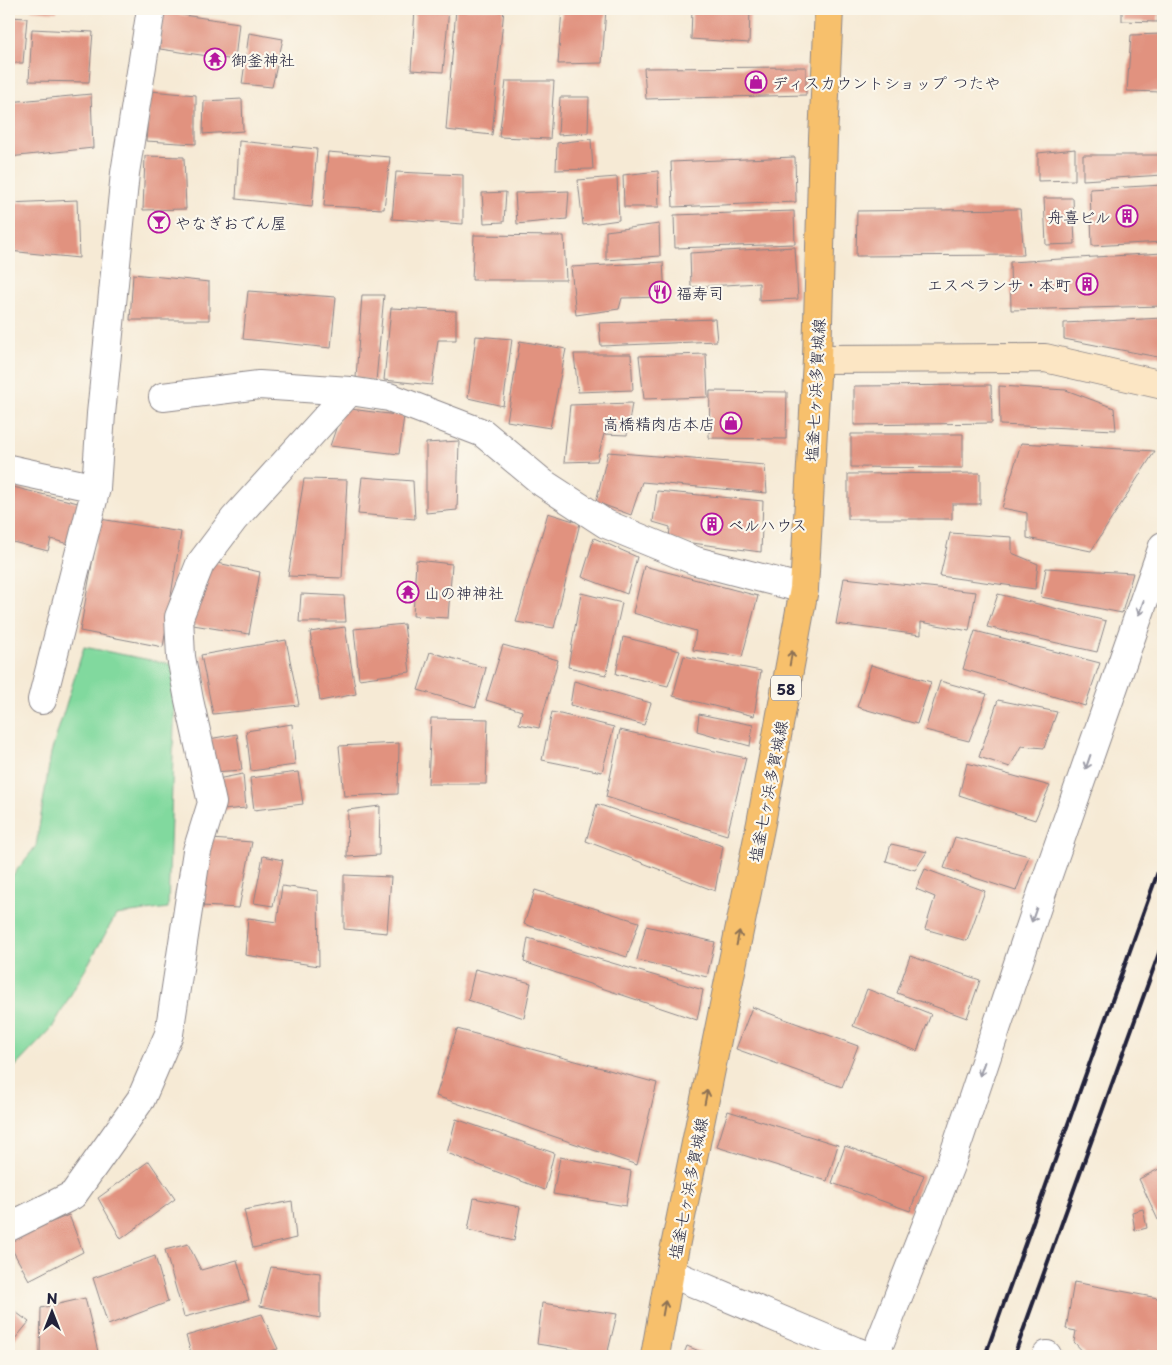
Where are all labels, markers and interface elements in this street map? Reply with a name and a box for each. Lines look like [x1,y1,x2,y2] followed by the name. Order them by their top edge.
[203,47,227,71] temple icon: 御釜神社
[231,47,295,71] place label: 御釜神社
[744,70,768,94] shop icon: ディスカウントショップ つたや
[772,70,1001,94] place label: ディスカウントショップ つたや
[1047,204,1111,228] place label: 舟喜ビル
[1115,204,1139,228] building icon: 舟喜ビル
[147,210,171,234] bar icon: やなぎおでん屋
[175,210,287,234] place label: やなぎおでん屋
[927,272,1071,296] place label: エスペランサ・本町
[1075,272,1099,296] building icon: エスペランサ・本町
[648,280,672,304] restaurant icon: 福寿司
[676,280,724,304] place label: 福寿司
[798,317,830,463] street label: 塩釜七ヶ浜多賀城線
[603,411,715,435] place label: 高橋精肉店本店
[719,411,743,435] shop icon: 高橋精肉店本店
[700,512,724,536] building icon: ベルハウス
[728,512,807,536] place label: ベルハウス
[396,580,420,604] temple icon: 山の神神社
[424,580,504,604] place label: 山の神神社
[1136,600,1146,616] one-way arrow
[787,651,797,667] one-way arrow
[771,676,801,700] road number: 58
[741,718,793,864] street label: 塩釜七ヶ浜多賀城線
[1083,753,1092,769] one-way arrow
[1029,907,1039,923] one-way arrow
[734,931,743,947] one-way arrow
[977,1061,986,1076] one-way arrow
[701,1090,711,1106] one-way arrow
[661,1115,713,1261] street label: 塩釜七ヶ浜多賀城線
[28,1288,78,1338] north arrow
[46,1288,58,1309] text: N
[659,1301,669,1317] one-way arrow

